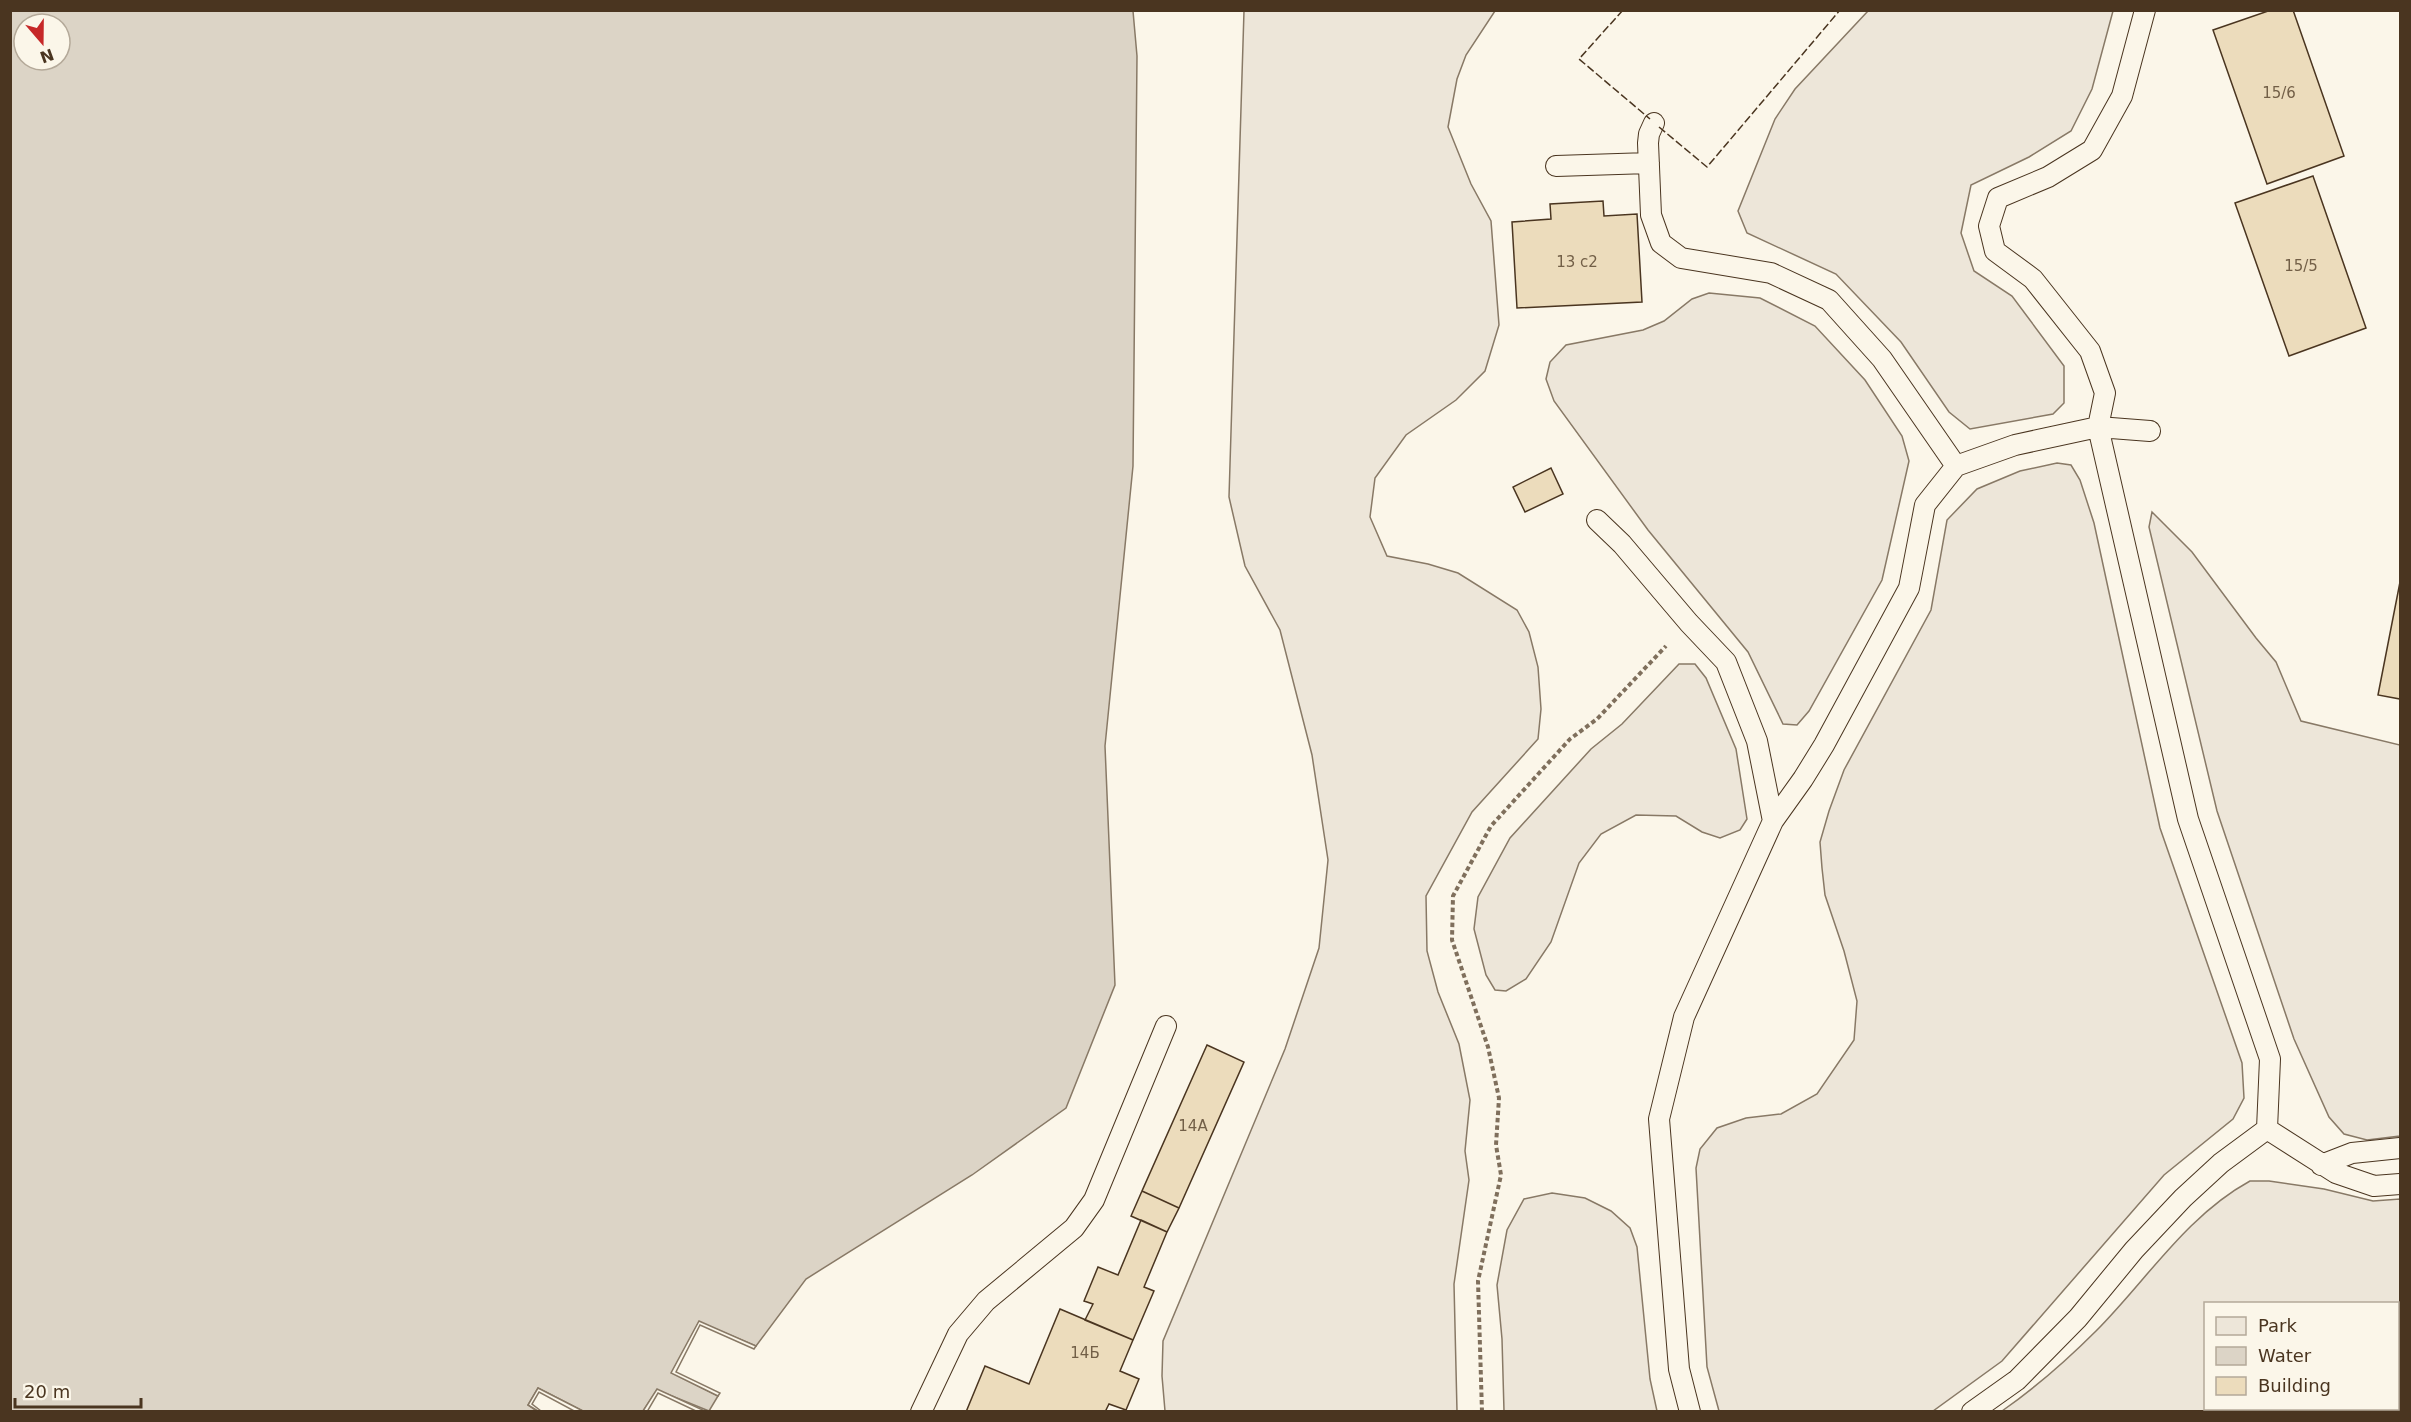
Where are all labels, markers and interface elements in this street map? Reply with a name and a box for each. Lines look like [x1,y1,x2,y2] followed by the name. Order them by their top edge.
[12,12,72,72] north arrow
[37,44,57,67] text: N
[2262,84,2296,102] house number: 15/6
[1556,253,1598,271] house number: 13 с2
[2284,257,2318,275] house number: 15/5
[1178,1117,1208,1135] house number: 14А
[2204,1302,2399,1410] legend
[2258,1315,2297,1336] text: Park
[1070,1344,1100,1362] house number: 14Б
[2258,1345,2312,1366] text: Water
[15,1371,141,1409] scale bar
[2258,1375,2331,1396] text: Building
[24,1381,70,1402] text: 20 m

